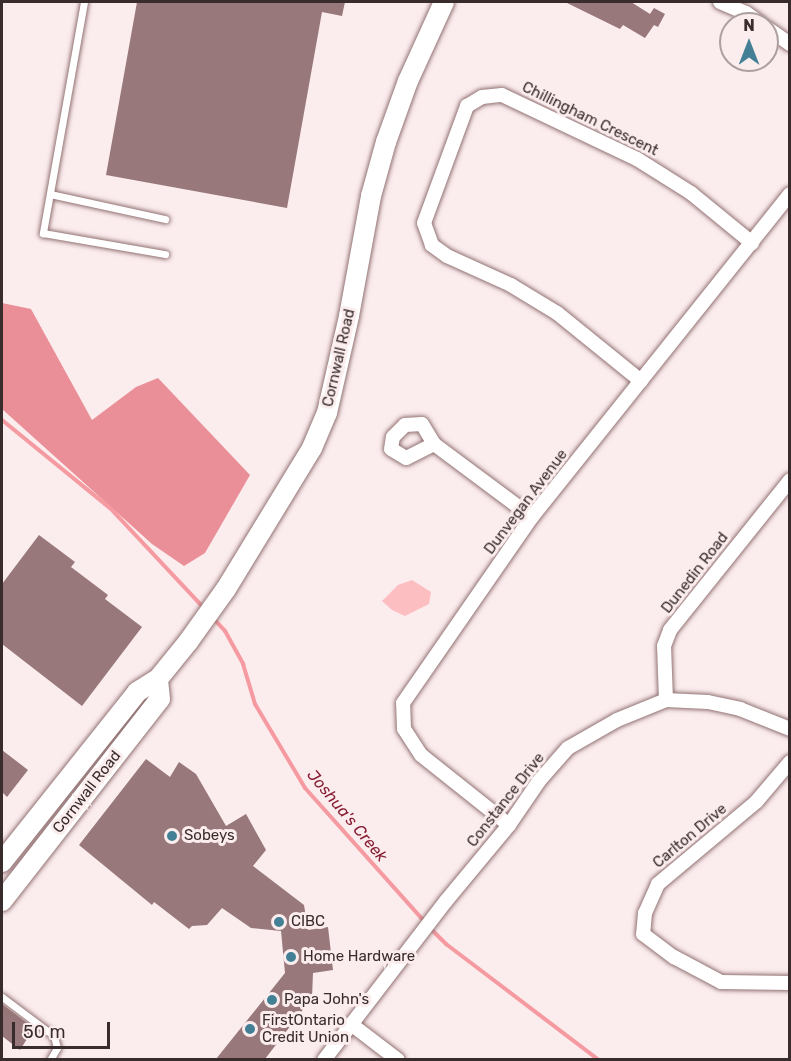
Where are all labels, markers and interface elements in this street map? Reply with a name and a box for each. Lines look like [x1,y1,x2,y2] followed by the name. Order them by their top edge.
[719,12,779,72] north arrow
[743,16,755,35] text: N
[519,78,661,160] street label: Chillingham Crescent
[319,307,359,409] street label: Cornwall Road
[481,446,571,558] street label: Dunvegan Avenue
[658,529,732,617] street label: Dunedin Road
[49,747,125,837] street label: Cornwall Road
[464,749,548,851] street label: Constance Drive
[303,766,391,866] water label: Joshua's Creek
[649,800,731,872] street label: Carlton Drive
[184,827,235,845] place label: Sobeys
[165,829,179,843] marker: Sobeys
[291,913,325,931] place label: CIBC
[272,915,286,929] marker: CIBC
[303,948,415,966] place label: Home Hardware
[284,950,298,964] marker: Home Hardware
[284,991,369,1009] place label: Papa John's
[265,993,279,1007] marker: Papa John's
[15,1010,112,1048] scale bar
[262,1011,349,1046] place label: FirstOntario Credit Union
[23,1021,66,1043] text: 50 m
[243,1022,257,1036] marker: FirstOntario Credit Union

